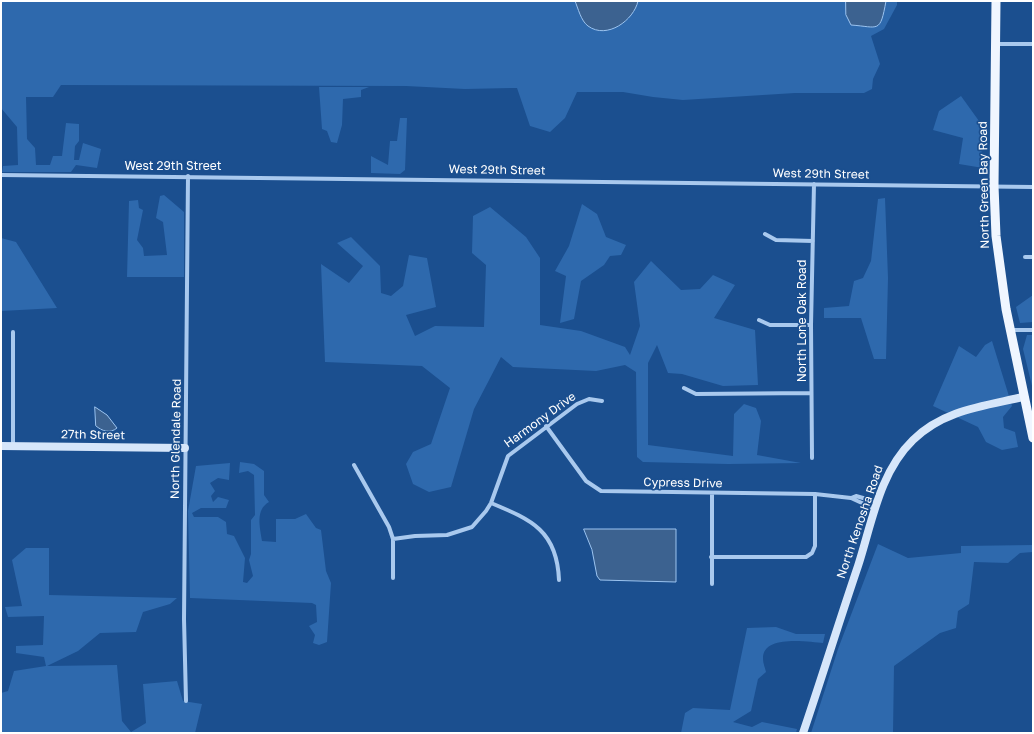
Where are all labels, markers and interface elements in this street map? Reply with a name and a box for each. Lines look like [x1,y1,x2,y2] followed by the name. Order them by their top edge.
[976,121,992,249] street label: North Green Bay Road
[124,159,222,173] street label: West 29th Street
[448,162,546,178] street label: West 29th Street
[772,166,870,182] street label: West 29th Street
[795,260,809,382] street label: North Lone Oak Road
[168,379,184,499] street label: North Glendale Road
[501,389,579,451] street label: Harmony Drive
[61,427,125,443] street label: 27th Street
[834,463,886,581] street label: North Kenosha Road
[643,475,723,491] street label: Cypress Drive

